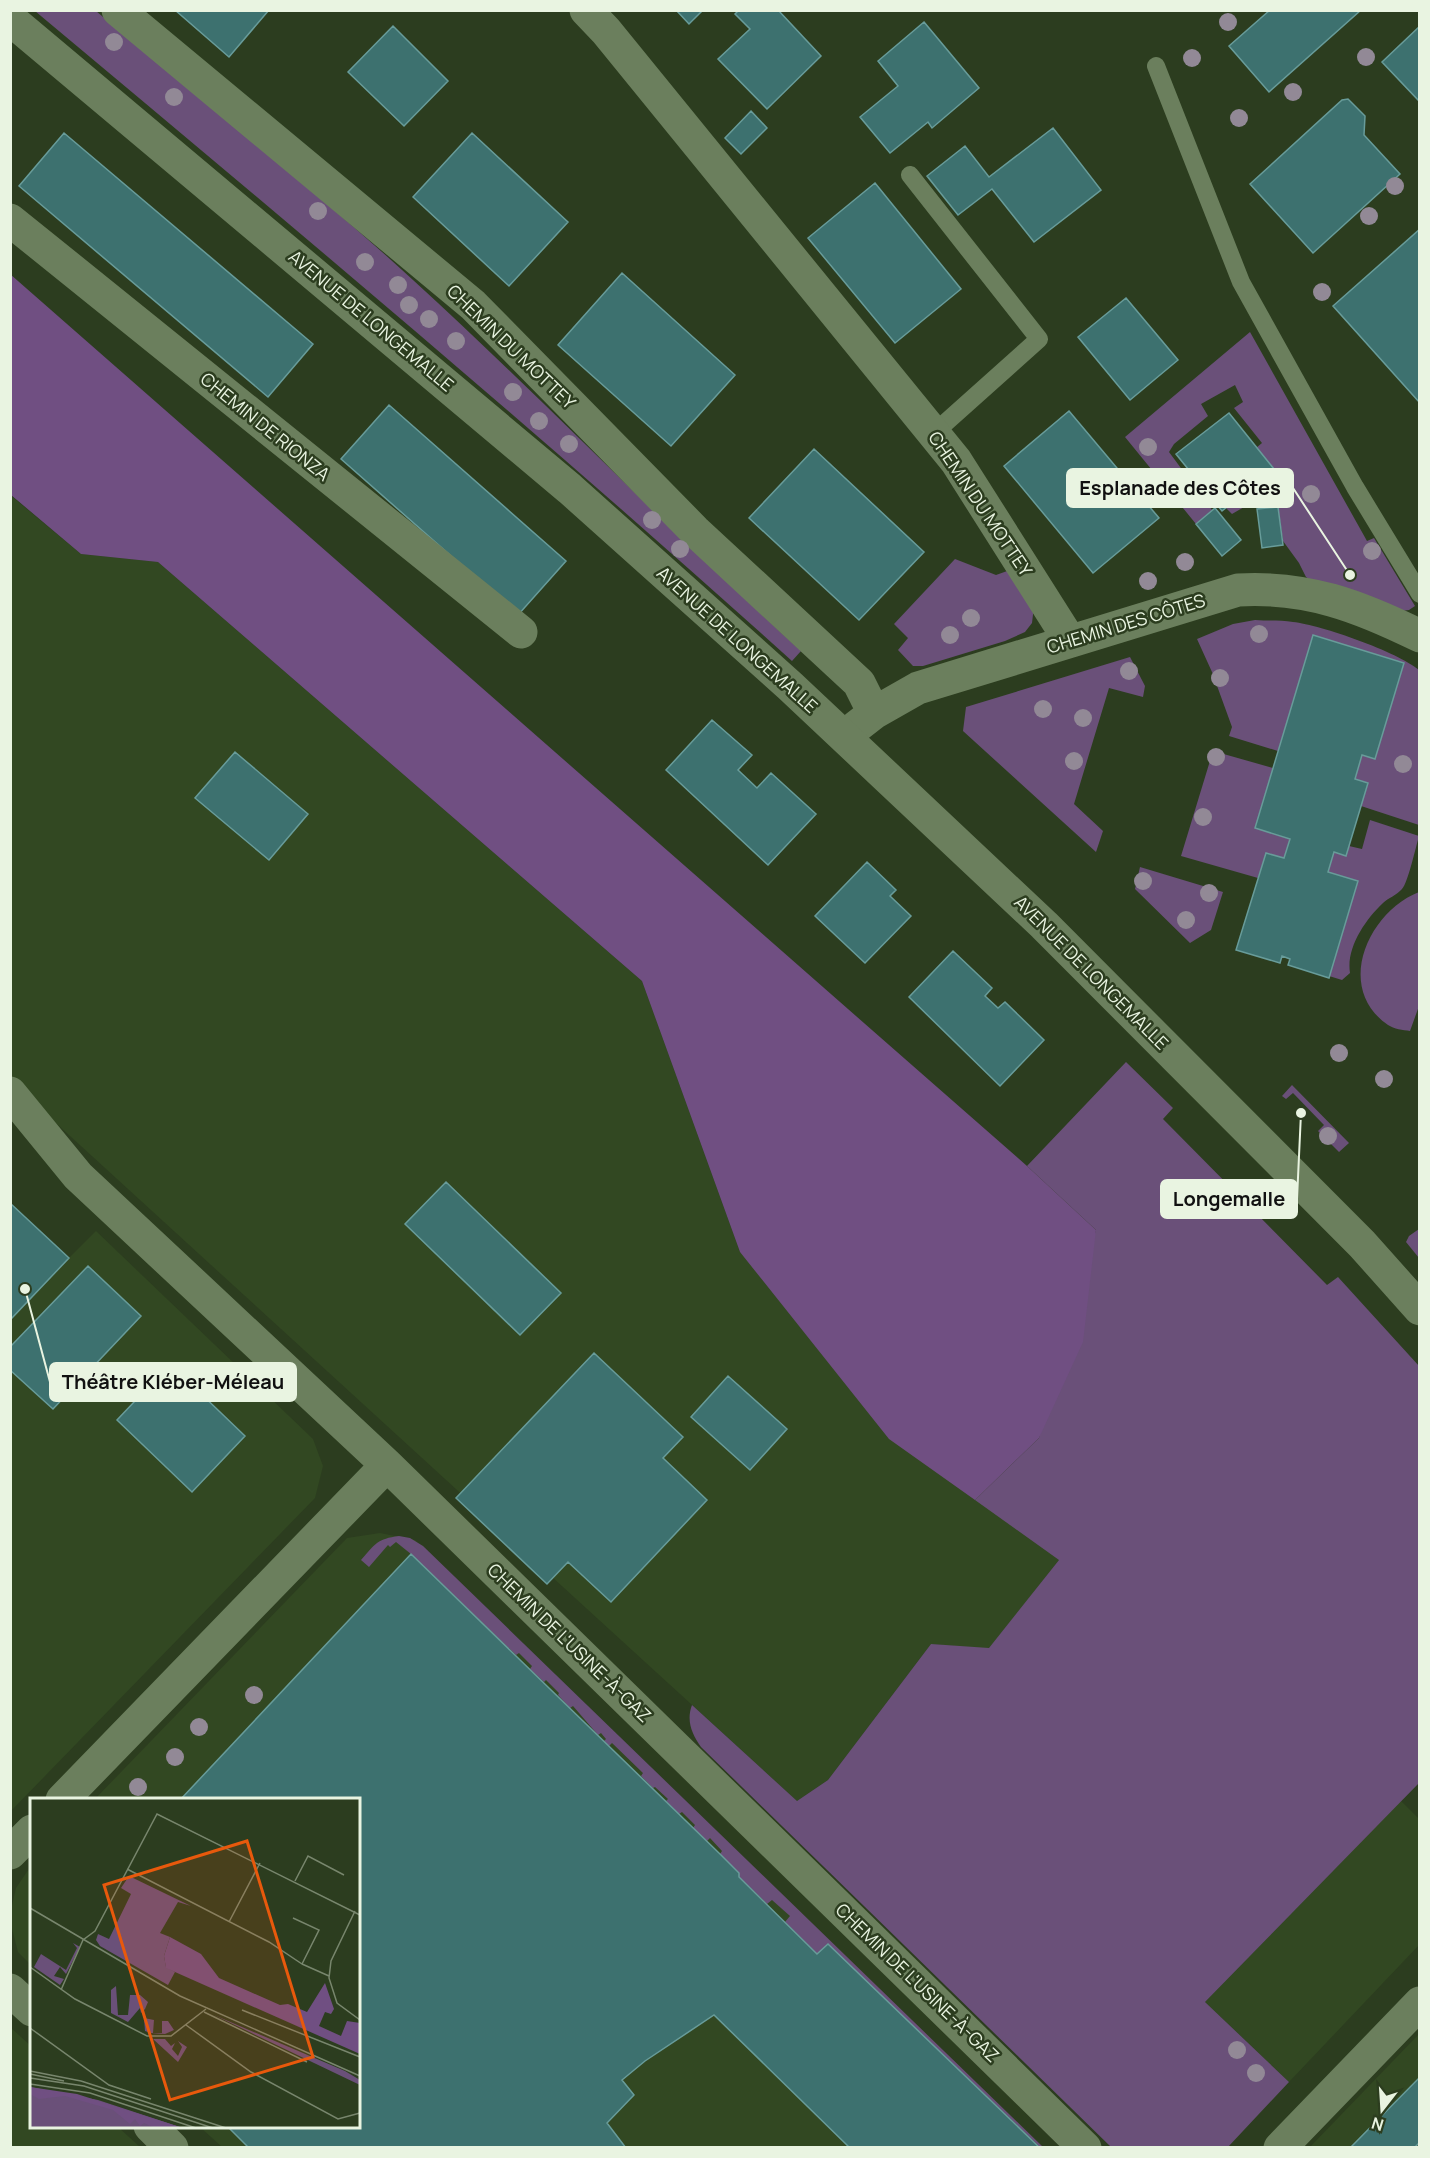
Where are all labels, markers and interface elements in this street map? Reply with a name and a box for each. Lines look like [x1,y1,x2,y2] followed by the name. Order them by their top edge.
[284,244,459,396] street label: AVENUE DE LONGEMALLE
[442,279,582,415] street label: CHEMIN DU MOTTEY
[196,367,336,486] street label: CHEMIN DE RIONZA
[923,426,1039,581] street label: CHEMIN DU MOTTEY
[1067,469,1293,507] callout: Esplanade des Côtes
[1079,474,1281,501] text: Esplanade des Côtes
[652,561,823,718] street label: AVENUE DE LONGEMALLE
[1044,588,1208,659] street label: CHEMIN DES CÔTES
[1010,890,1174,1054] street label: AVENUE DE LONGEMALLE
[1161,1180,1297,1218] callout: Longemalle
[1173,1185,1285,1212] text: Longemalle
[50,1363,296,1401] callout: Théâtre Kléber-Méleau
[62,1368,284,1395] text: Théâtre Kléber-Méleau
[483,1558,657,1727] street label: CHEMIN DE L'USINE-À-GAZ
[30,1798,360,2128] inset map
[831,1898,1005,2067] street label: CHEMIN DE L'USINE-À-GAZ
[1352,2080,1412,2140] north arrow
[1369,2112,1386,2137] text: N

